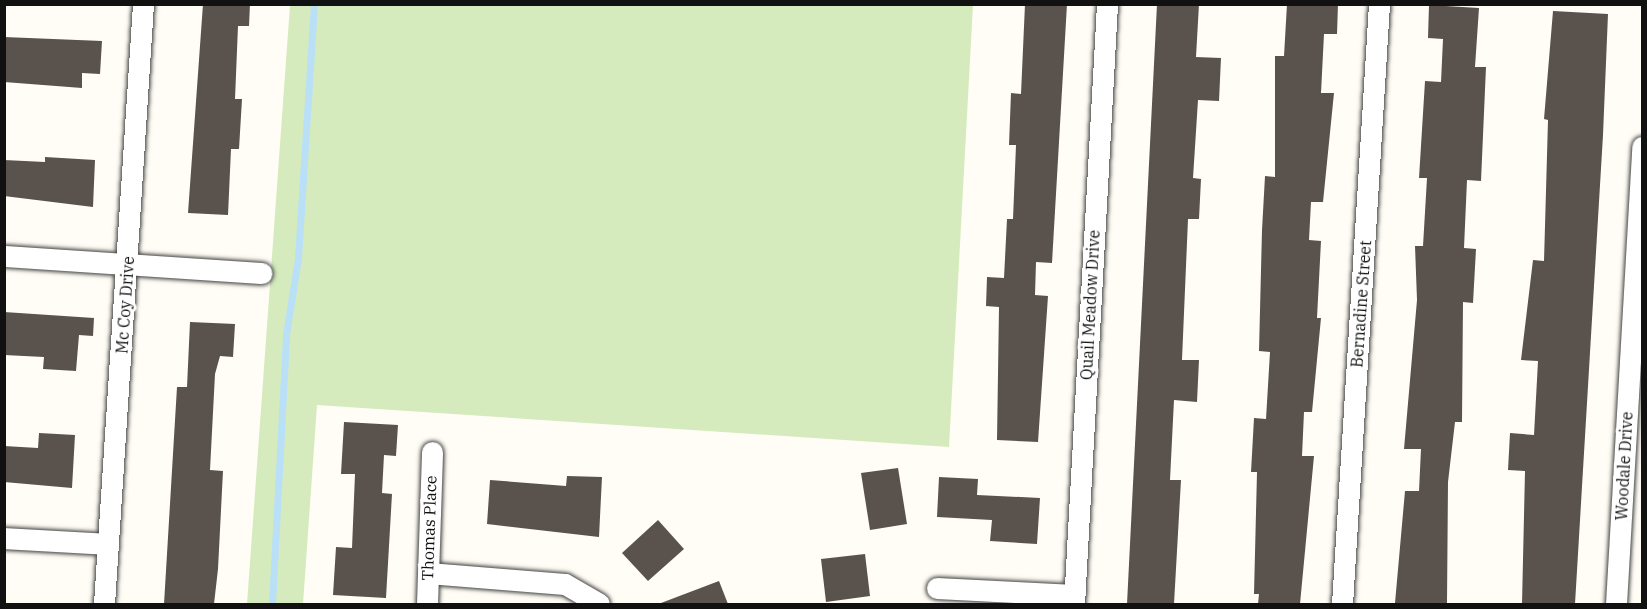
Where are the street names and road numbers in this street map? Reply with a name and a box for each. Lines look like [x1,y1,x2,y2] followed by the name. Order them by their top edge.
[1076,229,1104,381] street label: Quail Meadow Drive
[1347,240,1375,368] street label: Bernadine Street
[112,256,138,354] street label: Mc Coy Drive
[1612,411,1636,521] street label: Woodale Drive
[418,475,440,581] street label: Thomas Place

